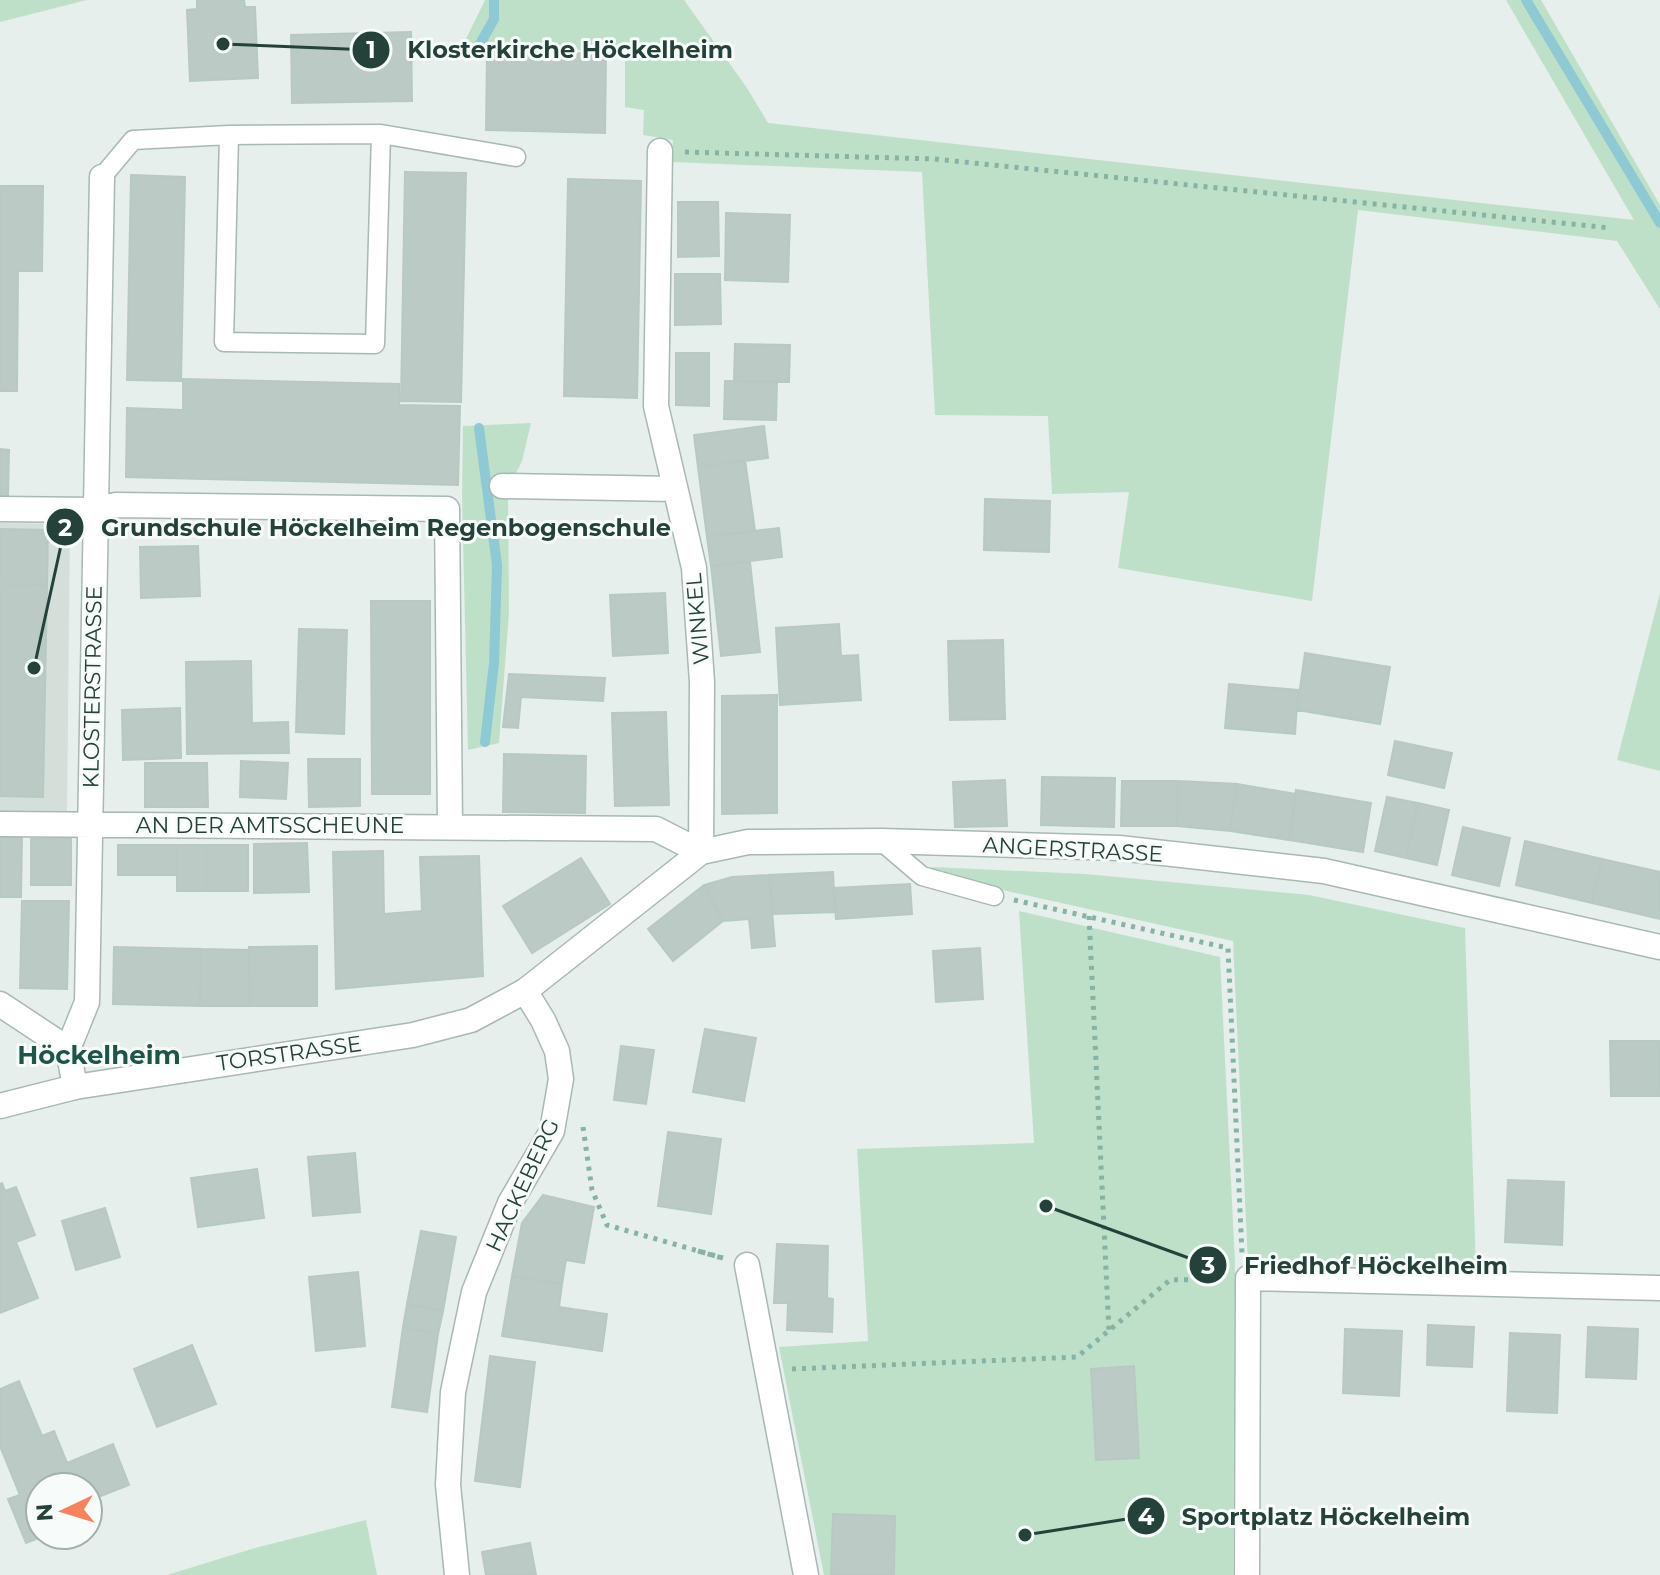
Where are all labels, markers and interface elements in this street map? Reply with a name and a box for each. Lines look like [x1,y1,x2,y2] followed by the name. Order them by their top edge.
[351,26,749,74] callout: Klosterkirche Höckelheim
[366,35,376,64] text: 1
[407,35,733,64] text: Klosterkirche Höckelheim
[45,503,687,551] callout: Grundschule Höckelheim Regenbogenschule
[58,513,72,542] text: 2
[101,513,671,542] text: Grundschule Höckelheim Regenbogenschule
[680,572,715,666] street label: WINKEL
[77,585,108,789] street label: KLOSTERSTRASSE
[136,812,404,839] street label: AN DER AMTSSCHEUNE
[982,831,1164,868] street label: ANGERSTRASSE
[215,1030,363,1077] street label: TORSTRASSE
[17,1039,181,1071] district label: Höckelheim
[480,1114,565,1256] street label: HACKEBERG
[1188,1241,1524,1289] callout: Friedhof Höckelheim
[1200,1251,1215,1280] text: 3
[1244,1251,1508,1280] text: Friedhof Höckelheim
[24,1471,104,1551] north arrow
[1126,1492,1486,1540] callout: Sportplatz Höckelheim
[1138,1502,1155,1531] text: 4
[1182,1502,1470,1531] text: Sportplatz Höckelheim
[30,1503,59,1522] text: N

